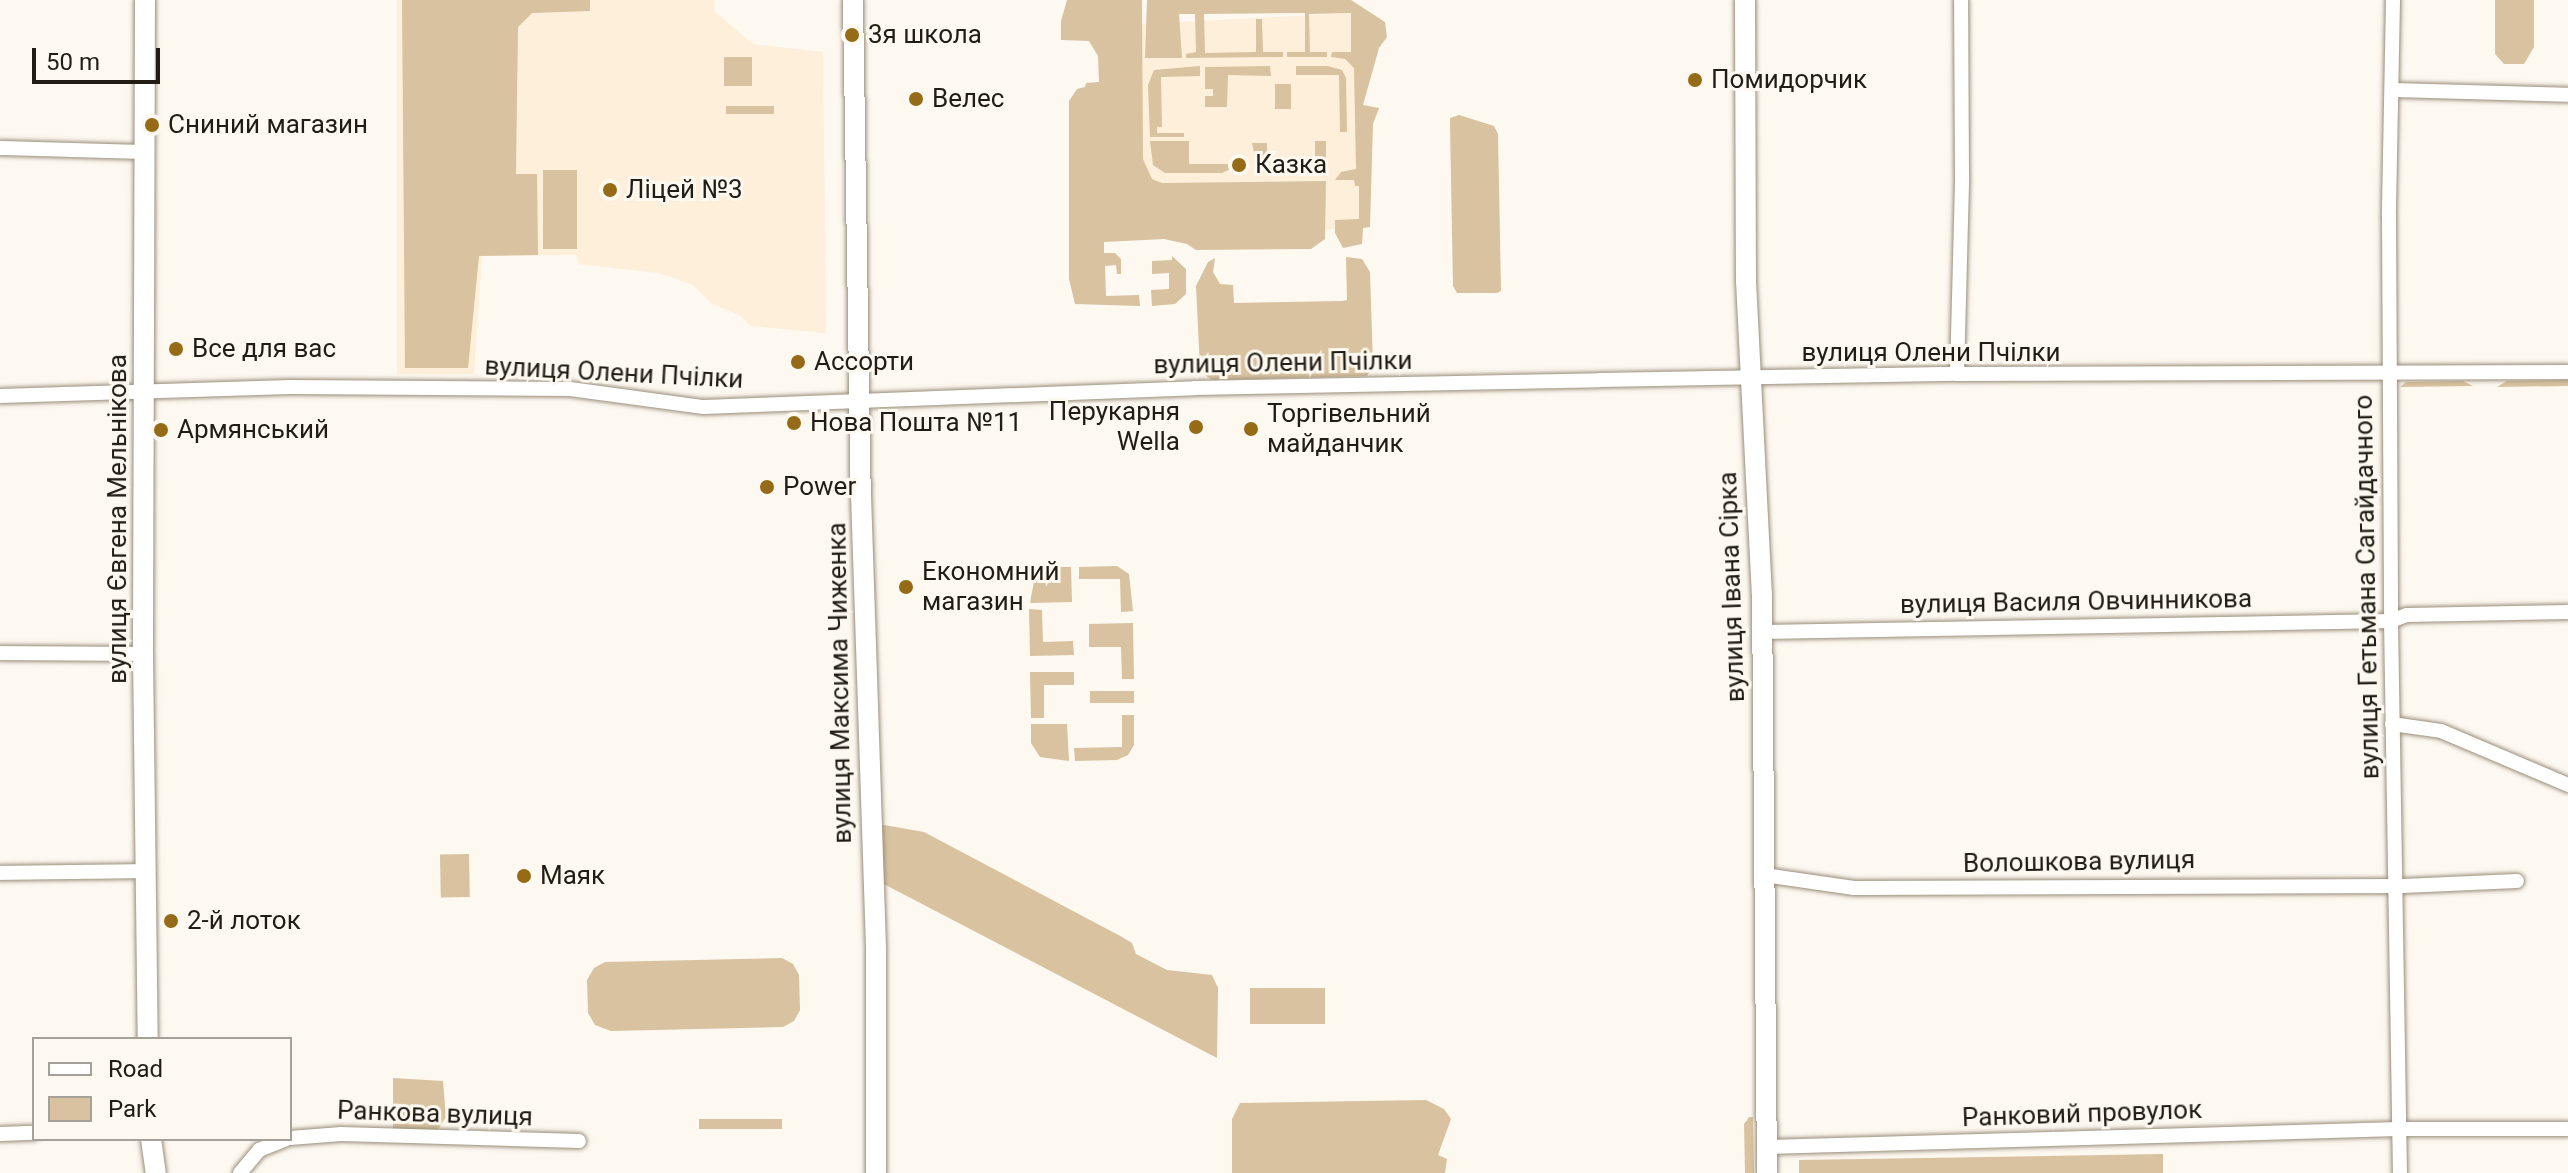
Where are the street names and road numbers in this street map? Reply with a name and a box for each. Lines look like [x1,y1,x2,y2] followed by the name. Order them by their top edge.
[1801,337,2061,369] street label: вулиця Олени Пчілки
[1153,345,1413,381] street label: вулиця Олени Пчілки
[484,351,744,395] street label: вулиця Олени Пчілки
[102,354,134,684] street label: вулиця Євгена Мельнікова
[2348,394,2386,780] street label: вулиця Гетьмана Сагайдачного
[1712,471,1752,703] street label: вулиця Івана Сірка
[822,522,858,844] street label: вулиця Максима Чиженка
[1900,583,2252,621] street label: вулиця Василя Овчинникова
[1963,844,2195,880] street label: Волошкова вулиця
[1961,1094,2203,1134] street label: Ранковий провулок
[337,1095,533,1133] street label: Ранкова вулиця

